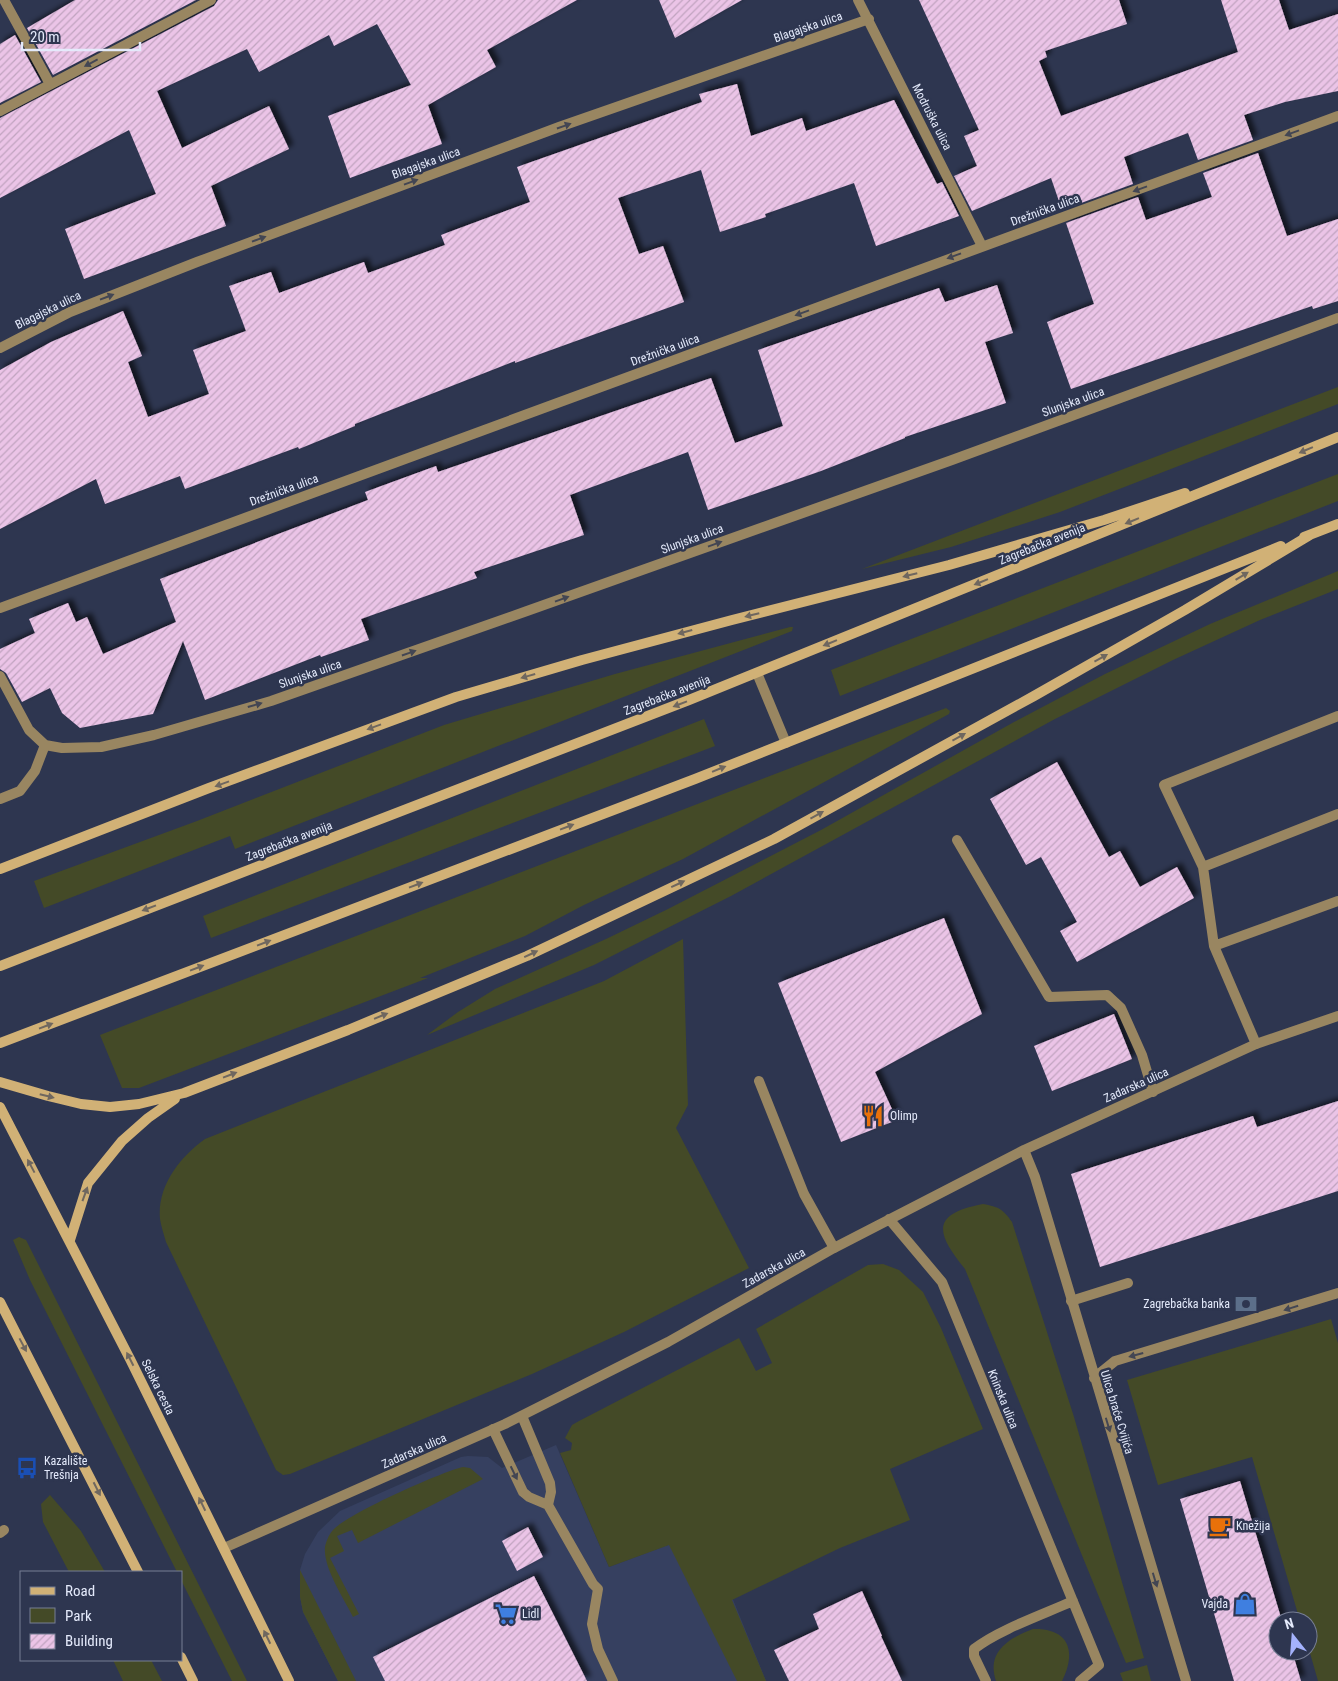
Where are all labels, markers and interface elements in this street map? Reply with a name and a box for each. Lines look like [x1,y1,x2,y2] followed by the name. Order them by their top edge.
[772,9,844,45] street label: Blagajska ulica
[22,20,140,52] scale bar
[30,28,60,46] text: 20 m
[83,59,98,67] one-way arrow
[909,82,955,153] street label: Modruška ulica
[556,122,571,129] one-way arrow
[1284,129,1299,137] one-way arrow
[390,144,462,182] street label: Blagajska ulica
[404,178,419,186] one-way arrow
[1132,186,1147,193] one-way arrow
[1009,191,1081,229] street label: Drežnička ulica
[252,235,267,243] one-way arrow
[947,253,961,261] one-way arrow
[13,288,83,332] street label: Blagajska ulica
[100,293,115,301] one-way arrow
[794,310,809,317] one-way arrow
[629,331,701,369] street label: Drežnička ulica
[1040,384,1106,420] street label: Slunjska ulica
[1299,447,1313,455] one-way arrow
[248,471,320,509] street label: Drežnička ulica
[1125,518,1139,526] one-way arrow
[997,520,1087,568] street label: Zagrebačka avenija
[659,521,725,557] street label: Slunjska ulica
[708,540,723,548] one-way arrow
[902,571,917,579] one-way arrow
[1235,571,1248,580] one-way arrow
[974,579,988,587] one-way arrow
[555,594,570,602] one-way arrow
[745,611,760,619] one-way arrow
[677,629,692,637] one-way arrow
[823,640,838,648] one-way arrow
[401,648,416,656] one-way arrow
[1094,653,1108,662] one-way arrow
[277,657,343,691] street label: Slunjska ulica
[520,672,535,680] one-way arrow
[622,672,712,718] street label: Zagrebačka avenija
[672,700,687,708] one-way arrow
[248,701,263,709] one-way arrow
[367,724,381,732] one-way arrow
[952,733,967,741] one-way arrow
[712,765,727,773] one-way arrow
[214,781,229,788] one-way arrow
[810,811,824,819] one-way arrow
[244,818,334,864] street label: Zagrebačka avenija
[560,823,575,830] one-way arrow
[671,880,685,888] one-way arrow
[408,881,423,888] one-way arrow
[142,905,156,913] one-way arrow
[257,938,271,946] one-way arrow
[524,950,538,958] one-way arrow
[190,964,205,971] one-way arrow
[374,1012,388,1020] one-way arrow
[38,1021,53,1029] one-way arrow
[1101,1064,1171,1106] street label: Zadarska ulica
[223,1071,237,1079] one-way arrow
[39,1092,54,1100] one-way arrow
[860,1103,886,1129] restaurant icon: Olimp
[890,1109,918,1123] place label: Olimp
[27,1158,35,1173] one-way arrow
[82,1186,89,1201] one-way arrow
[740,1245,808,1291] street label: Zadarska ulica
[1233,1291,1259,1317] bank icon: Zagrebačka banka
[1143,1297,1230,1311] place label: Zagrebačka banka
[1284,1304,1299,1312] one-way arrow
[19,1337,27,1352] one-way arrow
[1129,1351,1144,1359] one-way arrow
[126,1352,134,1366] one-way arrow
[139,1357,178,1417] street label: Selska cesta
[985,1367,1021,1431] street label: Kninska ulica
[1098,1368,1136,1456] street label: Ulica braće Cvijića
[1105,1417,1113,1432] one-way arrow
[379,1430,449,1472] street label: Zadarska ulica
[44,1454,88,1482] place label: Kazalište Trešnja
[14,1455,40,1481] bus stop icon: Kazalište Trešnja
[510,1466,518,1480] one-way arrow
[93,1482,101,1497] one-way arrow
[198,1497,206,1512] one-way arrow
[1207,1513,1233,1539] cafe icon: Knežija
[1236,1519,1271,1533] place label: Knežija
[20,1571,182,1661] legend
[1152,1573,1160,1588] one-way arrow
[65,1582,95,1600] text: Road
[1232,1591,1258,1617] shop icon: Vajda
[1201,1597,1228,1611] place label: Vajda
[493,1601,519,1627] supermarket icon: Lidl
[65,1607,92,1625] text: Park
[522,1607,539,1621] place label: Lidl
[1268,1611,1318,1661] north arrow
[1283,1615,1296,1632] text: N
[263,1630,271,1644] one-way arrow
[65,1632,113,1650] text: Building

